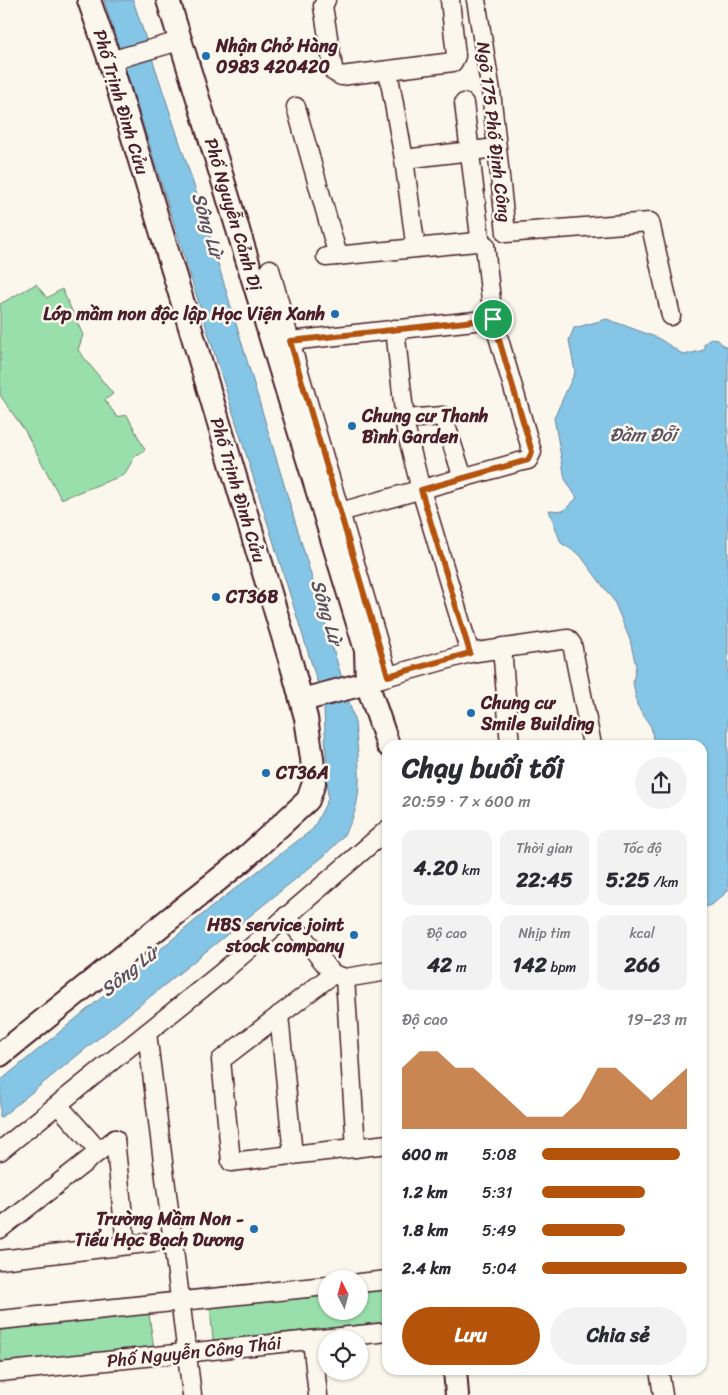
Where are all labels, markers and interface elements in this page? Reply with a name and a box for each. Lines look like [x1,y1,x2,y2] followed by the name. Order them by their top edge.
[84,25,158,179] street label: Phố Trịnh Đình Cửu
[215,30,338,83] place label: Nhận Chở Hàng 0983 420420
[467,40,521,224] street label: Ngõ 175 Phố Định Công
[200,50,212,62] marker: Nhận Chở Hàng 0983 420420
[195,134,272,296] street label: Phố Nguyễn Cảnh Dị
[182,188,235,266] water label: Sông Lừ
[43,298,326,330] place label: Lớp mầm non độc lập Học Viện Xanh
[472,298,514,340] pin
[479,305,507,333] icon: arrive
[329,308,341,320] marker: Lớp mầm non độc lập Học Viện Xanh
[361,400,489,453] place label: Chung cư Thanh Bình Garden
[201,413,275,567] street label: Phố Trịnh Đình Cửu
[610,418,680,451] water label: Đầm Đỗi
[346,420,358,432] marker: Chung cư Thanh Bình Garden
[301,575,354,653] water label: Sông Lừ
[225,581,278,613] place label: CT36B
[210,591,222,603] marker: CT36B
[480,687,595,740] place label: Chung cư Smile Building
[465,707,477,719] marker: Chung cư Smile Building
[402,743,563,792] text: Chạy buổi tối
[275,757,329,789] place label: CT36A
[635,757,687,809] button: share
[260,767,272,779] marker: CT36A
[402,787,531,816] text: 20:59 · 7 × 600 m
[516,836,573,861] text: Thời gian
[623,836,662,861] text: Tốc độ
[413,849,458,887] text: 4.20
[458,858,480,883] text: km
[516,861,573,899] text: 22:45
[606,861,650,899] text: 5:25
[650,870,679,895] text: /km
[206,909,345,962] place label: HBS service joint stock company
[427,921,467,946] text: Độ cao
[518,921,571,946] text: Nhịp tim
[629,921,655,946] text: kcal
[348,929,360,941] marker: HBS service joint stock company
[93,934,169,1005] water label: Sông Lừ
[427,946,452,984] text: 42
[513,946,547,984] text: 142
[624,946,660,984] text: 266
[452,955,467,980] text: m
[547,955,576,980] text: bpm
[402,1005,448,1034] text: Độ cao
[627,1005,687,1034] text: 19–23 m
[402,1140,448,1169] text: 600 m
[482,1140,516,1169] text: 5:08
[402,1178,448,1207] text: 1.2 km
[482,1178,512,1207] text: 5:31
[75,1203,244,1256] place label: Trường Mầm Non - Tiểu Học Bạch Dương
[402,1216,448,1245] text: 1.8 km
[482,1216,516,1245] text: 5:49
[248,1223,260,1235] marker: Trường Mầm Non - Tiểu Học Bạch Dương
[402,1254,451,1283] text: 2.4 km
[482,1254,517,1283] text: 5:04
[318,1270,368,1320] north arrow
[318,1270,368,1380] map controls
[402,1307,540,1365] button: Lưu
[550,1307,687,1365] button: Chia sẻ
[105,1327,284,1377] street label: Phố Nguyễn Công Thái
[318,1330,368,1380] button: locate

